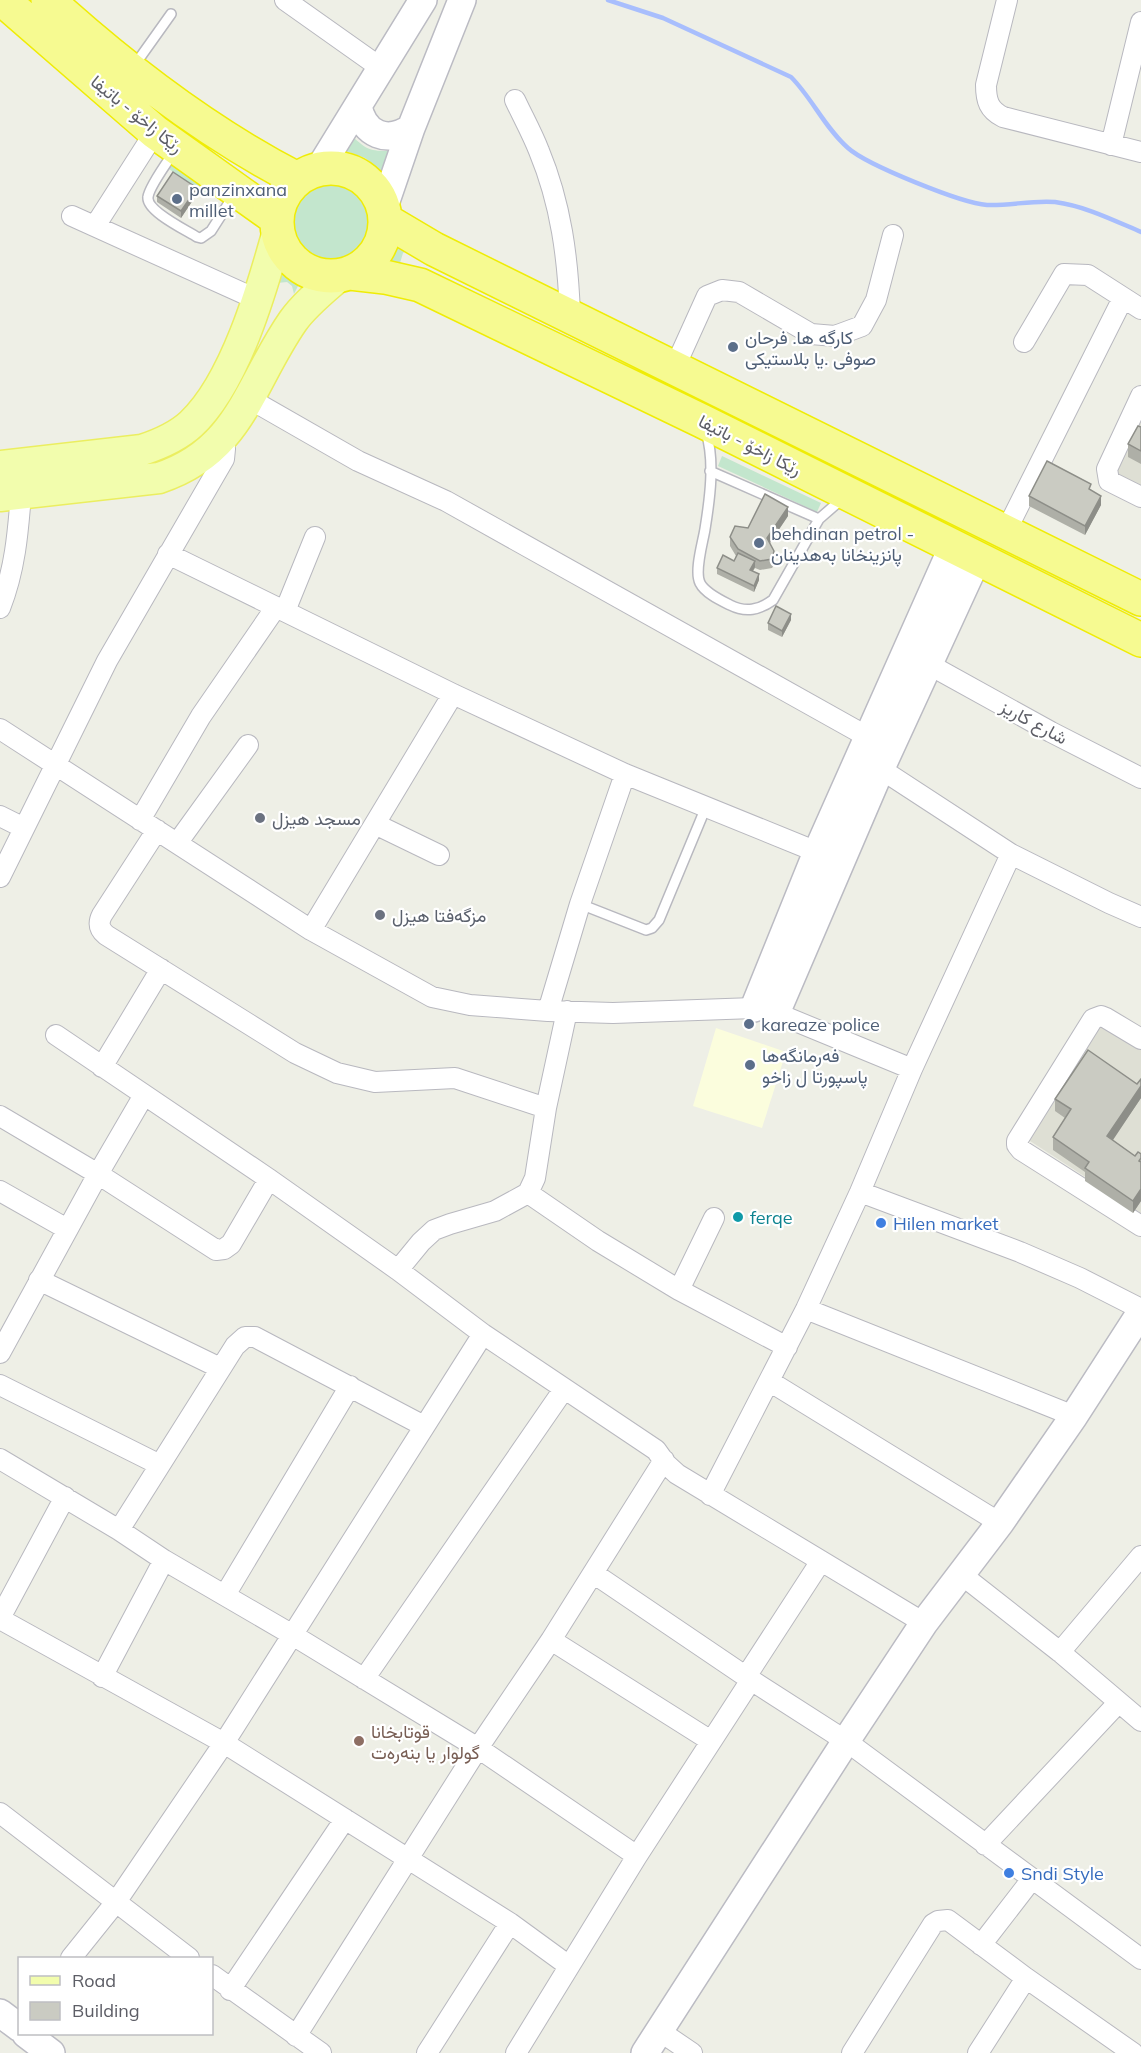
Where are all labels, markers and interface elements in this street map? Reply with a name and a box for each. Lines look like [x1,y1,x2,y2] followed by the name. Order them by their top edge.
[86,70,188,158] street label: رێکا زاخۆ - باتیفا
[189,178,287,222] place label: panzinxana millet
[170,192,184,206] marker: panzinxana millet
[745,326,876,370] place label: کارگه ها. فرحان صوفی .یا بلاستیکی
[726,340,740,354] marker: کارگه ها. فرحان صوفی .یا بلاستیکی
[695,409,805,481] street label: رێکا زاخۆ - باتیفا
[771,522,914,567] place label: behdinan petrol - پانزینخانا بەهدینان
[752,536,766,550] marker: behdinan petrol - پانزینخانا بەهدینان
[995,694,1072,750] street label: شارع كاريز
[272,807,361,830] place label: مسجد هيزل
[253,811,267,825] marker: مسجد هيزل
[392,904,486,927] place label: مزگەفتا هیزل
[373,908,387,922] marker: مزگەفتا هیزل
[761,1013,880,1036] place label: kareaze police
[742,1017,756,1031] marker: kareaze police
[762,1044,868,1089] place label: فەرمانگەها پاسپورتا ل زاخو
[743,1058,757,1072] marker: فەرمانگەها پاسپورتا ل زاخو
[750,1206,793,1229] place label: ferqe
[731,1210,745,1224] marker: ferqe
[893,1212,999,1235] place label: Hilen market
[874,1216,888,1230] marker: Hilen market
[371,1720,480,1764] place label: قوتابخانا گولوار یا بنەرەت
[352,1734,366,1748] marker: قوتابخانا گولوار یا بنەرەت
[1021,1862,1104,1885] place label: Sndi Style
[1002,1866,1016,1880] marker: Sndi Style
[18,1957,213,2035] legend
[72,1969,116,1992] text: Road
[72,1999,140,2022] text: Building

